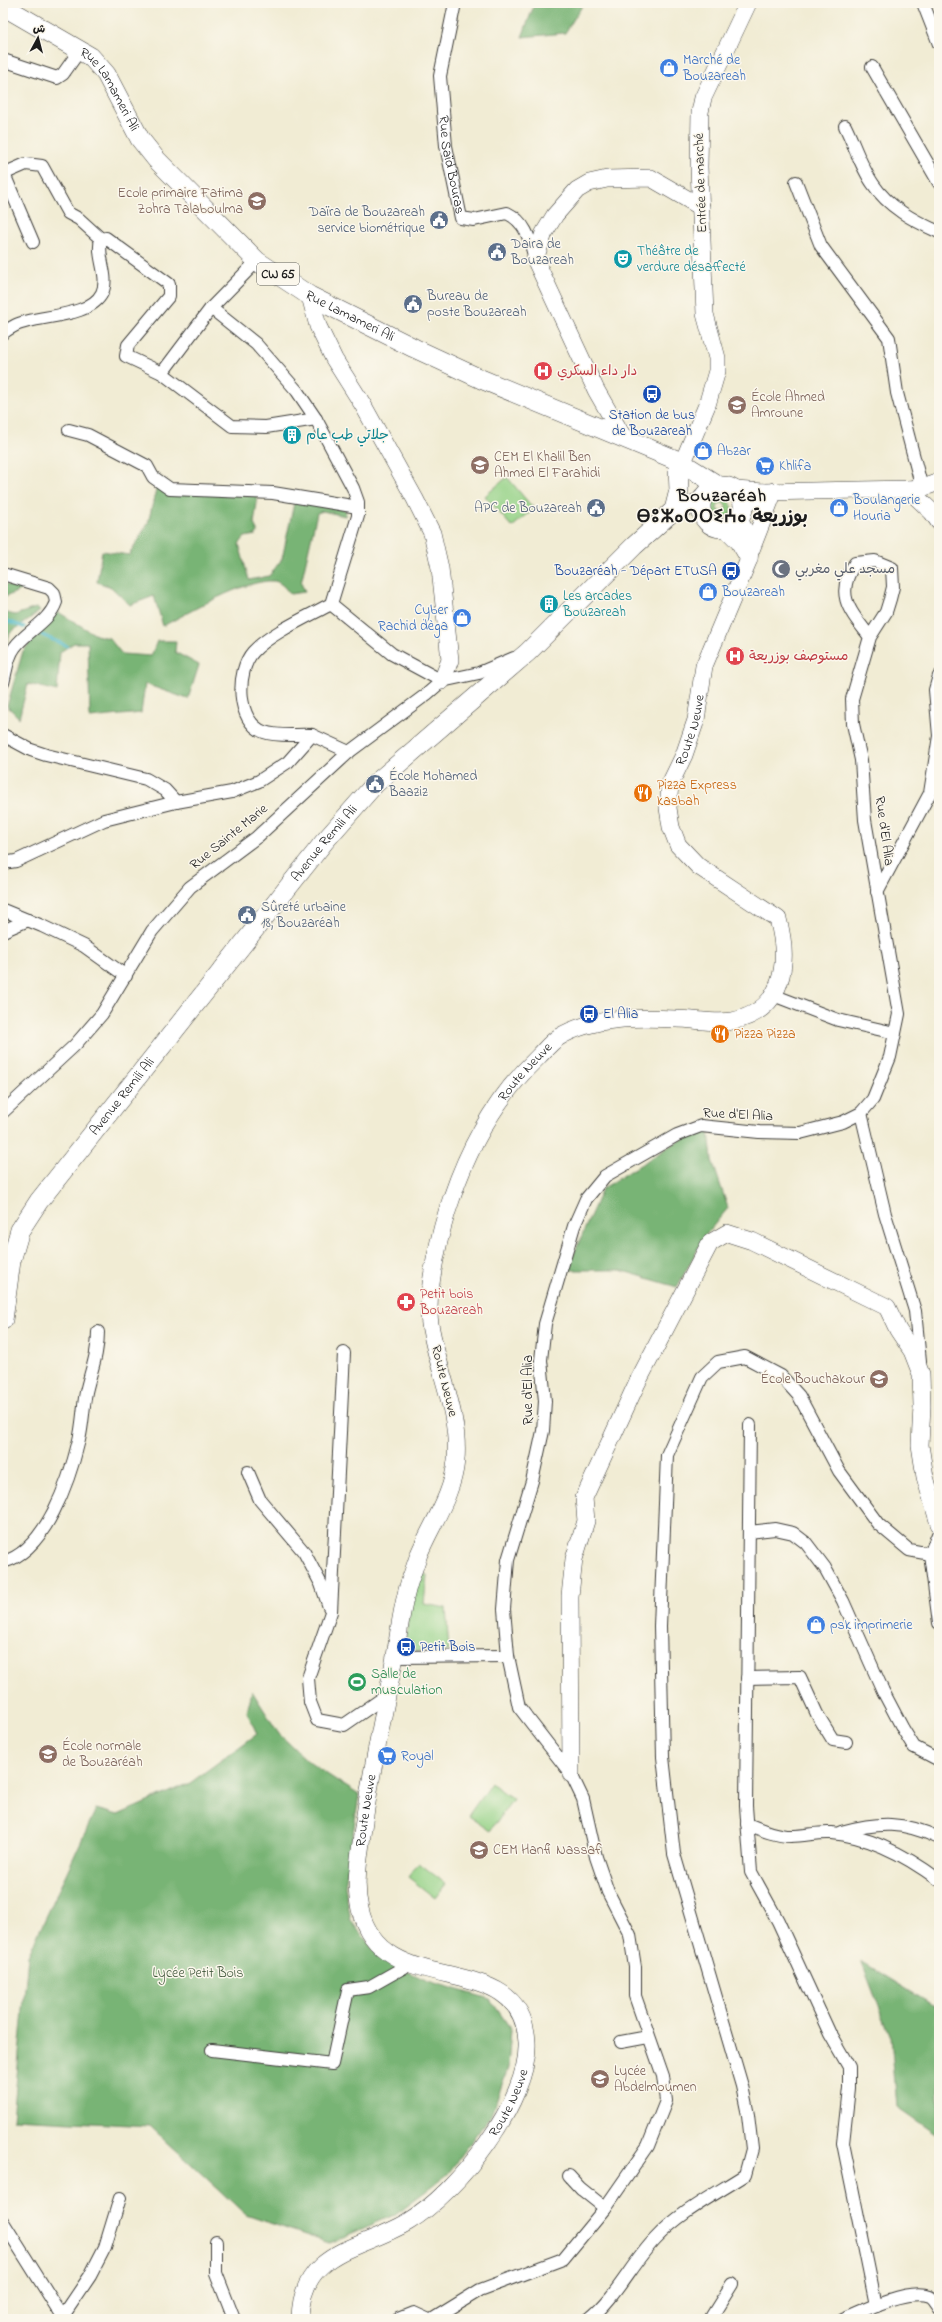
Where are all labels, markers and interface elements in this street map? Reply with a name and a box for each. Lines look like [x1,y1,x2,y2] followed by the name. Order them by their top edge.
[18,18,58,58] north arrow
[32,20,46,38] text: ش
[76,42,145,135] street label: Rue Lamameri Ali
[682,50,746,87] place label: Marché de Bouzareah
[658,57,680,79] shop icon: Marché de Bouzareah
[433,115,470,216] street label: Rue Saïd Bouras
[689,132,713,233] street label: Entrée de marché
[118,183,243,220] place label: Ecole primaire Fatima Zohra Talaboulma
[246,190,268,212] school or university icon: Ecole primaire Fatima Zohra Talaboulma
[308,202,426,239] place label: Daïra de Bouzareah service biométrique
[428,209,450,231] public building icon: Daïra de Bouzareah service biométrique
[510,234,574,271] place label: Daira de Bouzareah
[486,241,508,263] public building icon: Daira de Bouzareah
[637,241,746,278] place label: Théâtre de verdure désaffecté
[612,248,634,270] theatre icon: Théâtre de verdure désaffecté
[257,263,299,285] road number: CW 65
[301,285,398,347] street label: Rue Lamameri Ali
[426,286,526,323] place label: Bureau de poste Bouzareah
[402,293,424,315] public building icon: Bureau de poste Bouzareah
[532,360,554,382] hospital icon: دار داء السكري
[557,361,637,382] place label: دار داء السكري
[641,383,663,405] bus stop icon: Station de bus de Bouzareah
[751,387,825,424] place label: École Ahmed Amroune
[726,394,748,416] school or university icon: École Ahmed Amroune
[609,405,695,442] place label: Station de bus de Bouzareah
[281,424,303,446] building icon: جلاتي طب عام
[306,425,389,447] place label: جلاتي طب عام
[692,440,714,462] shop icon: Abzar
[717,441,751,462] place label: Abzar
[494,447,600,484] place label: CEM El Khalil Ben Ahmed El Farahidi
[469,454,491,476] school or university icon: CEM El Khalil Ben Ahmed El Farahidi
[754,455,776,477] supermarket icon: Khlifa
[779,456,811,477] place label: Khlifa
[636,484,808,531] district label: Bouzaréah ⴱⵓⵣⴰⵔⵔⵉⵄⴰ بوزريعة
[852,490,921,527] place label: Boulangerie Houria
[585,497,607,519] public building icon: APC de Bouzareah
[828,497,850,519] shop icon: Boulangerie Houria
[474,498,582,519] place label: APC de Bouzareah
[770,558,792,580] mosque icon: مسجد علي مغربي
[795,559,895,581] place label: مسجد علي مغربي
[720,560,742,582] bus stop icon: Bouzaréah - Départ ETUSA
[554,561,717,582] place label: Bouzaréah - Départ ETUSA
[697,581,719,603] shop icon: Bouzareah
[721,582,785,603] place label: Bouzareah
[562,586,632,623] place label: Les arcades Bouzareah
[538,593,560,615] building icon: Les arcades Bouzareah
[378,600,449,638] place label: Cyber Rachid dèga
[451,607,473,629] shop icon: Cyber Rachid dèga
[724,645,746,667] hospital icon: مستوصف بوزريعة
[749,646,848,667] place label: مستوصف بوزريعة
[670,692,710,769] street label: Route Neuve
[388,766,477,803] place label: École Mohamed Baaziz
[364,773,386,795] public building icon: École Mohamed Baaziz
[657,775,737,812] place label: Pizza Express kasbah
[632,782,654,804] restaurant icon: Pizza Express kasbah
[869,795,899,867] street label: Rue d'El Alia
[185,798,273,875] street label: Rue Sainte Marie
[286,800,363,886] street label: Avenue Remili Ali
[261,897,347,934] place label: Sûreté urbaine 18, Bouzaréah
[236,904,258,926] public building icon: Sûreté urbaine 18, Bouzaréah
[578,1003,600,1025] bus stop icon: El Alia
[603,1004,638,1025] place label: El Alia
[709,1023,731,1045] restaurant icon: Pizza Pizza
[734,1024,796,1045] place label: Pizza Pizza
[493,1037,558,1106] street label: Route Neuve
[84,1053,160,1140] street label: Avenue Remili Ali
[702,1103,774,1127] street label: Rue d'El Alia
[419,1284,483,1321] place label: Petit bois Bouzareah
[395,1291,417,1313] pharmacy icon: Petit bois Bouzareah
[425,1343,463,1420] street label: Route Neuve
[518,1355,539,1425] street label: Rue d'El Alia
[868,1368,890,1390] school or university icon: École Bouchakour
[761,1369,866,1390] place label: École Bouchakour
[805,1614,827,1636] shop icon: psk imprimerie
[830,1615,913,1636] place label: psk imprimerie
[395,1636,417,1658] bus stop icon: Petit Bois
[420,1637,475,1658] place label: Petit Bois
[371,1664,443,1701] place label: Salle de musculation
[346,1671,368,1693] sports icon: Salle de musculation
[62,1736,143,1773] place label: École normale de Bouzaréah
[37,1743,59,1765] school or university icon: École normale de Bouzaréah
[376,1745,398,1767] supermarket icon: Royal
[401,1746,434,1768] place label: Royal
[350,1772,382,1848] street label: Route Neuve
[468,1839,490,1861] school or university icon: CEM Hanfi Nassaf
[493,1840,602,1861] place label: CEM Hanfi Nassaf
[153,1963,243,1985] park label: Lycée Petit Bois
[614,2061,697,2098] place label: Lycée Abdelmoumen
[484,2066,534,2141] street label: Route Neuve
[589,2068,611,2090] school or university icon: Lycée Abdelmoumen

